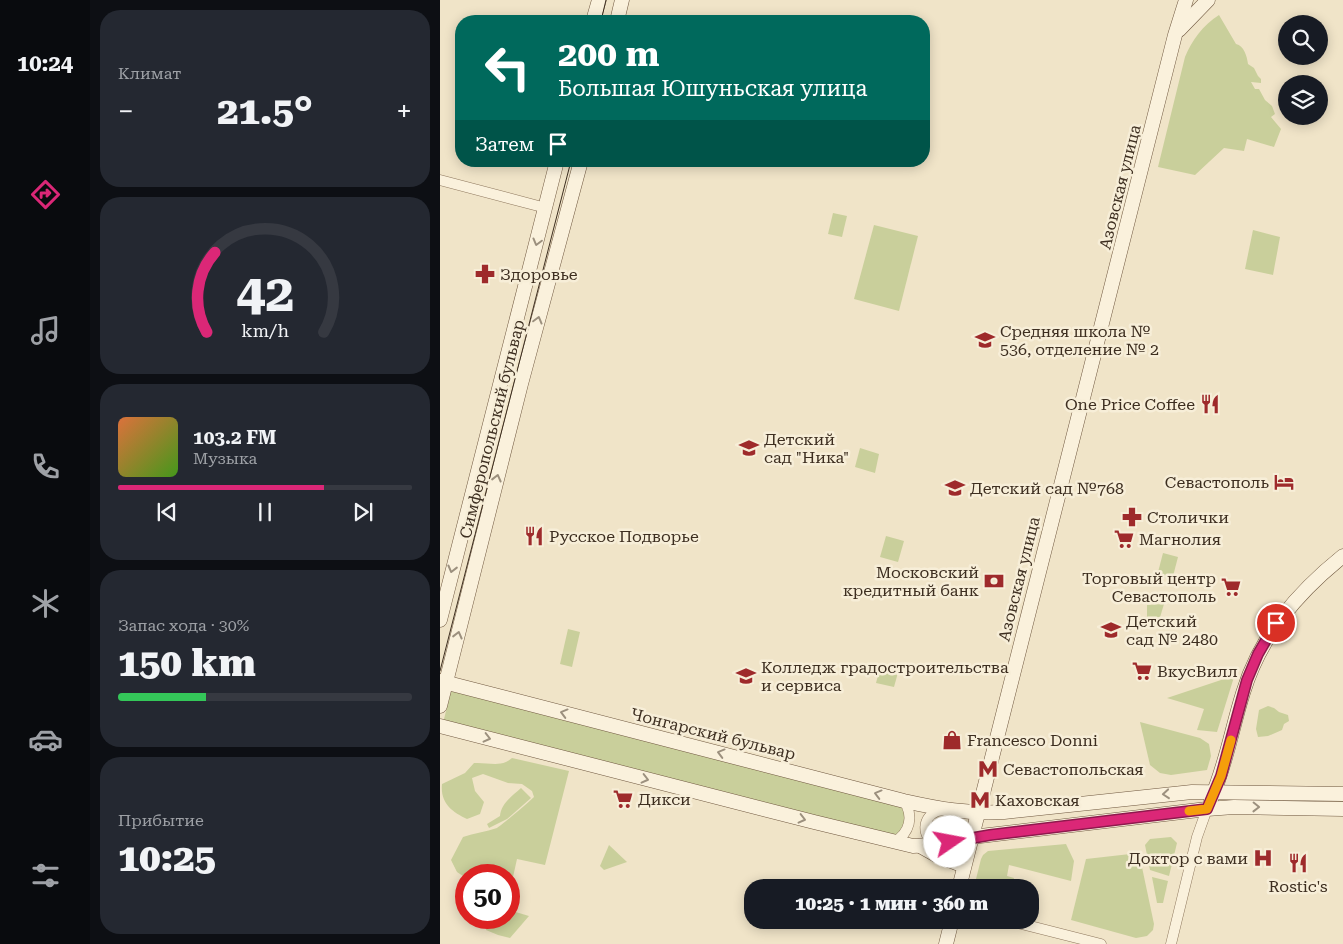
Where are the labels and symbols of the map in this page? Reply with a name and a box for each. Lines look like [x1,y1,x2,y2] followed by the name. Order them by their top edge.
[1095,122,1145,251] street label: Азовская улица
[532,238,542,246] one-way arrow
[474,263,496,285] pharmacy icon: Здоровье
[500,265,578,284] place label: Здоровье
[532,316,543,325] one-way arrow
[456,318,528,540] street label: Симферопольский бульвар
[1000,322,1159,359] place label: Средняя школа № 536, отделение № 2
[974,329,996,351] school or university icon: Средняя школа № 536, отделение № 2
[1199,393,1221,415] restaurant icon: One Price Coffee
[1065,395,1195,414] place label: One Price Coffee
[764,430,849,467] place label: Детский сад "Ника"
[738,437,760,459] school or university icon: Детский сад "Ника"
[1273,471,1295,493] hotel icon: Севастополь
[491,473,502,482] one-way arrow
[1165,473,1270,492] place label: Севастополь
[944,477,966,499] school or university icon: Детский сад №768
[970,479,1124,498] place label: Детский сад №768
[1121,506,1143,528] pharmacy icon: Столички
[1147,508,1229,527] place label: Столички
[994,514,1044,643] street label: Азовская улица
[523,525,545,547] restaurant icon: Русское Подворье
[549,527,699,546] place label: Русское Подворье
[1113,528,1135,550] supermarket icon: Магнолия
[1139,530,1221,549] place label: Магнолия
[843,563,979,600] place label: Московский кредитный банк
[447,565,458,574] one-way arrow
[1082,569,1217,606] place label: Торговый центр Севастополь
[983,570,1005,592] bank icon: Московский кредитный банк
[1220,576,1242,598] supermarket icon: Торговый центр Севастополь
[1255,602,1297,644] pin
[1126,612,1218,649] place label: Детский сад № 2480
[1100,619,1122,641] school or university icon: Детский сад № 2480
[452,631,463,640] one-way arrow
[761,658,1009,695] place label: Колледж градостроительства и сервиса
[1131,660,1153,682] supermarket icon: ВкусВилл
[1157,662,1238,681] place label: ВкусВилл
[735,665,757,687] school or university icon: Колледж градостроительства и сервиса
[629,704,797,764] street label: Чонгарский бульвар
[559,708,568,719] one-way arrow
[941,729,963,751] shop icon: Francesco Donni
[967,731,1098,750] place label: Francesco Donni
[483,733,491,743] one-way arrow
[718,749,726,759] one-way arrow
[977,758,999,780] metro station icon: Севастопольская
[1003,760,1144,779] place label: Севастопольская
[640,773,649,784] one-way arrow
[612,788,634,810] supermarket icon: Дикси
[1161,788,1169,799] one-way arrow
[874,789,883,800] one-way arrow
[969,789,991,811] metro station icon: Каховская
[638,790,691,809] place label: Дикси
[995,791,1080,810] place label: Каховская
[1252,802,1260,812] one-way arrow
[798,813,807,824] one-way arrow
[923,815,975,867] position arrow
[1252,847,1274,869] hospital icon: Доктор с вами
[1128,849,1248,868] place label: Доктор с вами
[1287,852,1309,874] restaurant icon: Rostic's
[455,864,520,929] speed limit sign: 50
[1268,877,1328,896] place label: Rostic's

